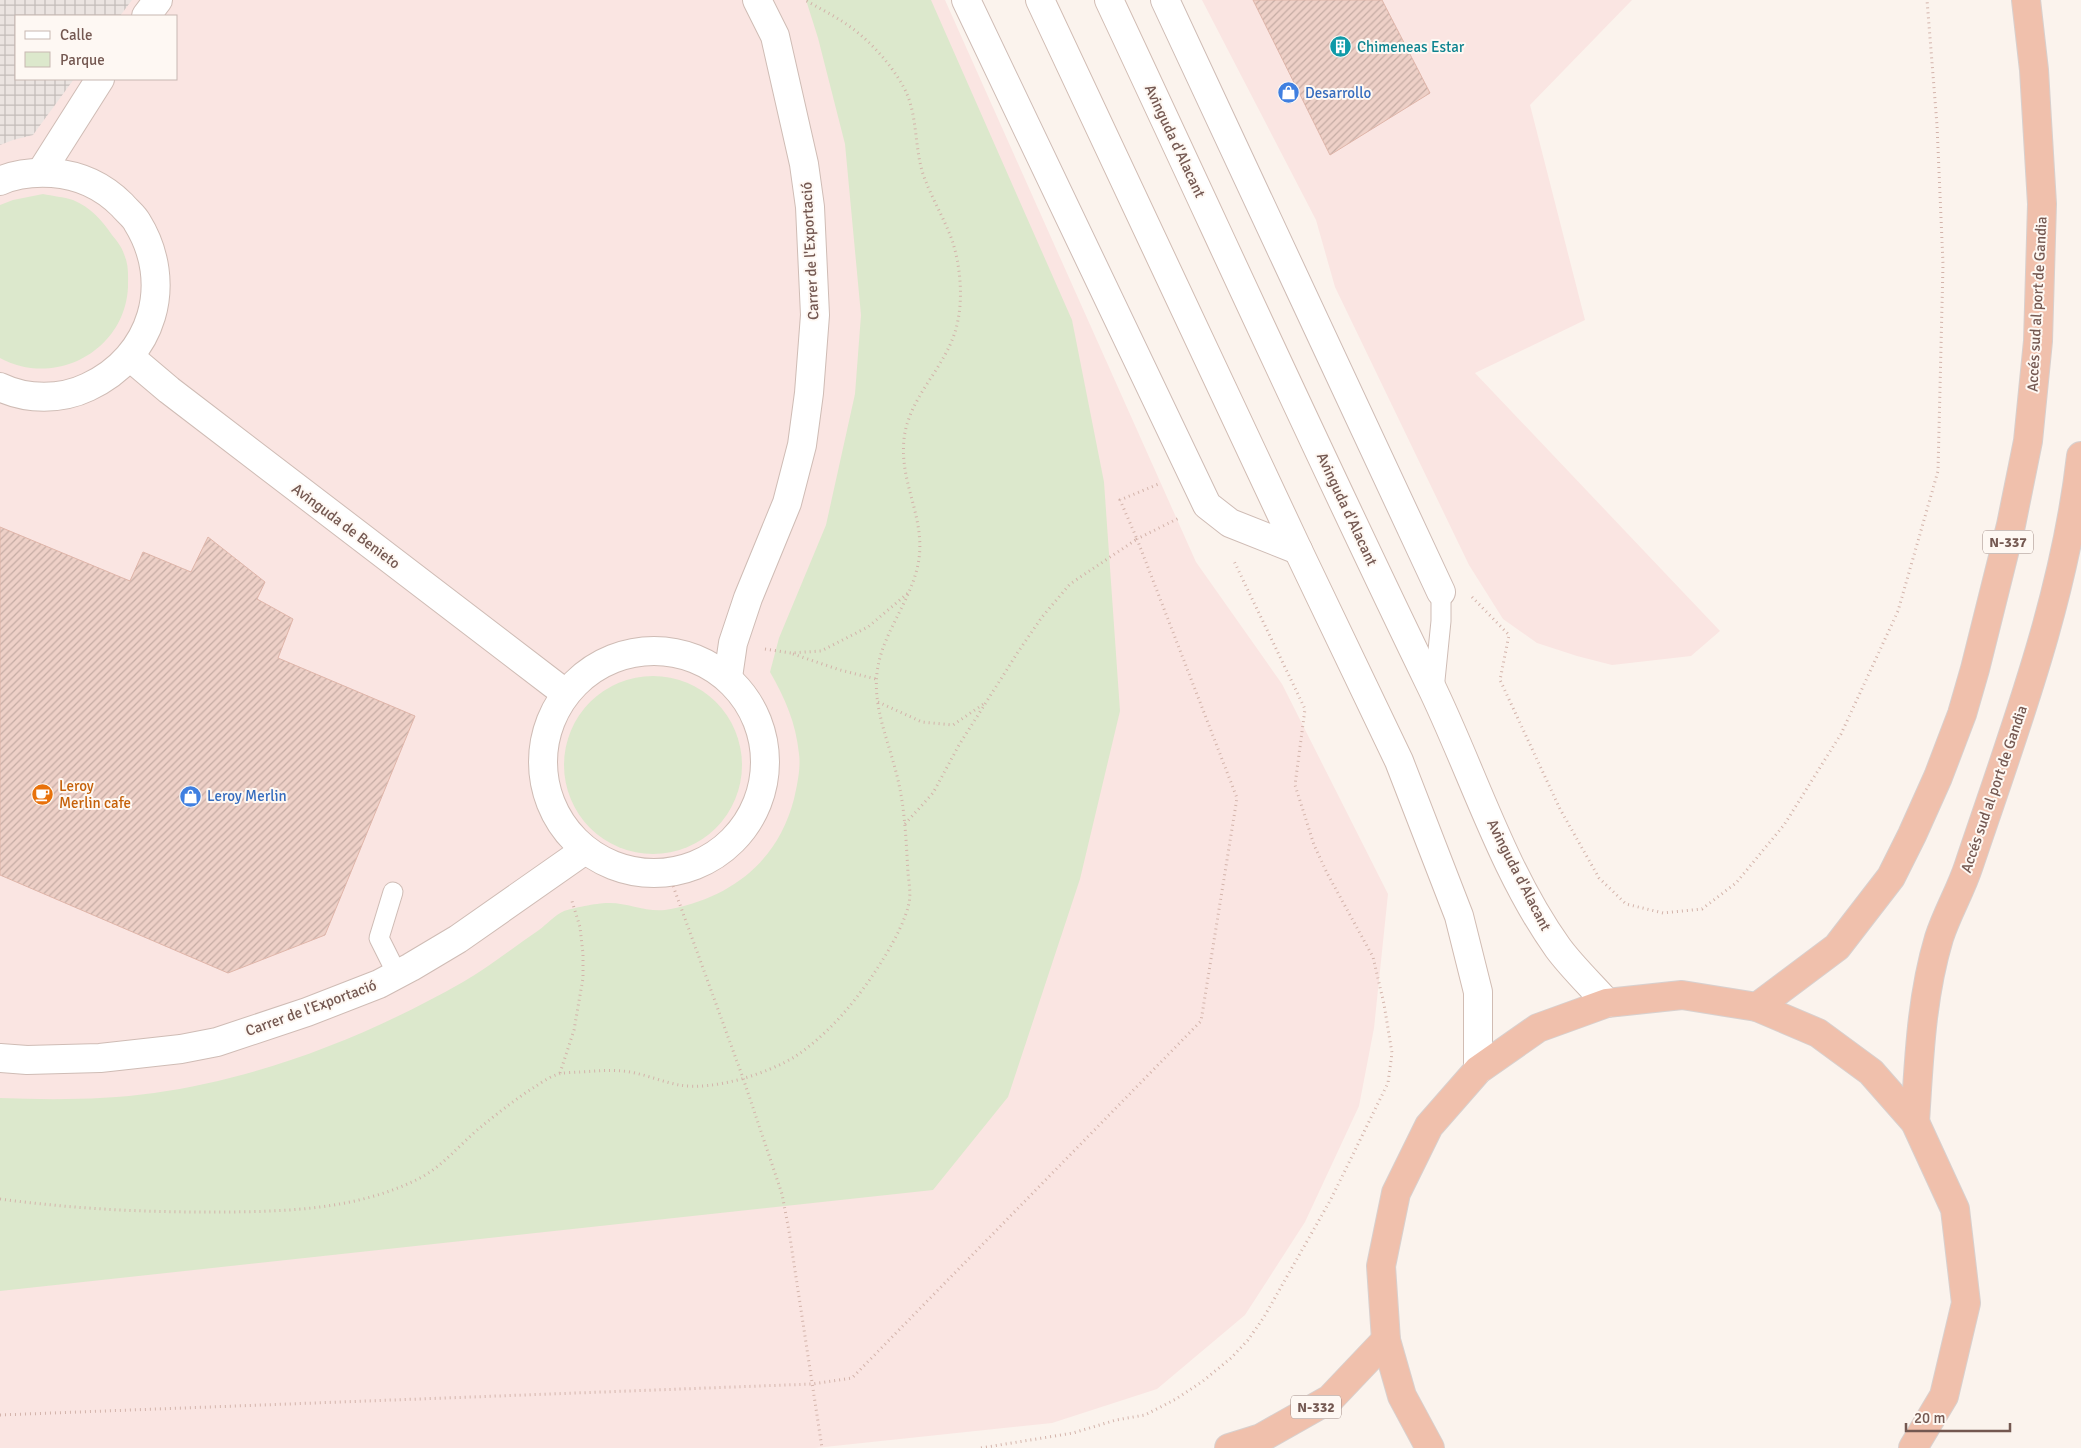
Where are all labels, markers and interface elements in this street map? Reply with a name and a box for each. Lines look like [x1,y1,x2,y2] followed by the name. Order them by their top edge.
[15,15,178,80] legend
[60,26,93,44] text: Calle
[1329,35,1353,59] building icon: Chimeneas Estar
[1357,38,1465,56] place label: Chimeneas Estar
[60,51,105,69] text: Parque
[1141,81,1209,201] street label: Avinguda d'Alacant
[1277,81,1301,105] shop icon: Desarrollo
[1305,84,1371,102] place label: Desarrollo
[797,181,823,321] street label: Carrer de l'Exportació
[2023,216,2051,392] street label: Accés sud al port de Gandia
[1313,449,1381,569] street label: Avinguda d'Alacant
[288,479,404,573] street label: Avinguda de Benieto
[1983,530,2033,554] road number: N-337
[1957,703,2031,875] street label: Accés sud al port de Gandia
[59,777,131,812] place label: Leroy Merlin cafe
[31,783,55,807] cafe icon: Leroy Merlin cafe
[179,784,203,808] shop icon: Leroy Merlin
[207,787,287,805] place label: Leroy Merlin
[1483,816,1555,934] street label: Avinguda d'Alacant
[243,976,379,1040] street label: Carrer de l'Exportació
[1291,1395,1341,1418] road number: N-332
[1906,1400,2010,1432] scale bar
[1914,1409,1945,1427] text: 20 m

